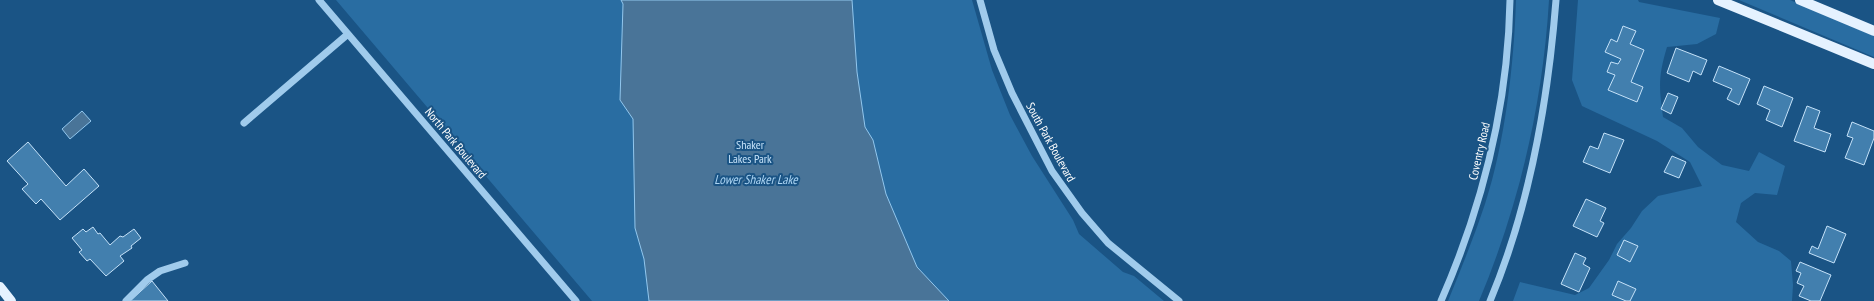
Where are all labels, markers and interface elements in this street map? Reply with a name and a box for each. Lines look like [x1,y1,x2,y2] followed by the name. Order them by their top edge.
[1023,100,1079,184] street label: South Park Boulevard
[422,104,490,182] street label: North Park Boulevard
[1465,121,1493,181] street label: Coventry Road
[728,137,772,166] park label: Shaker Lakes Park
[714,171,799,188] water label: Lower Shaker Lake

